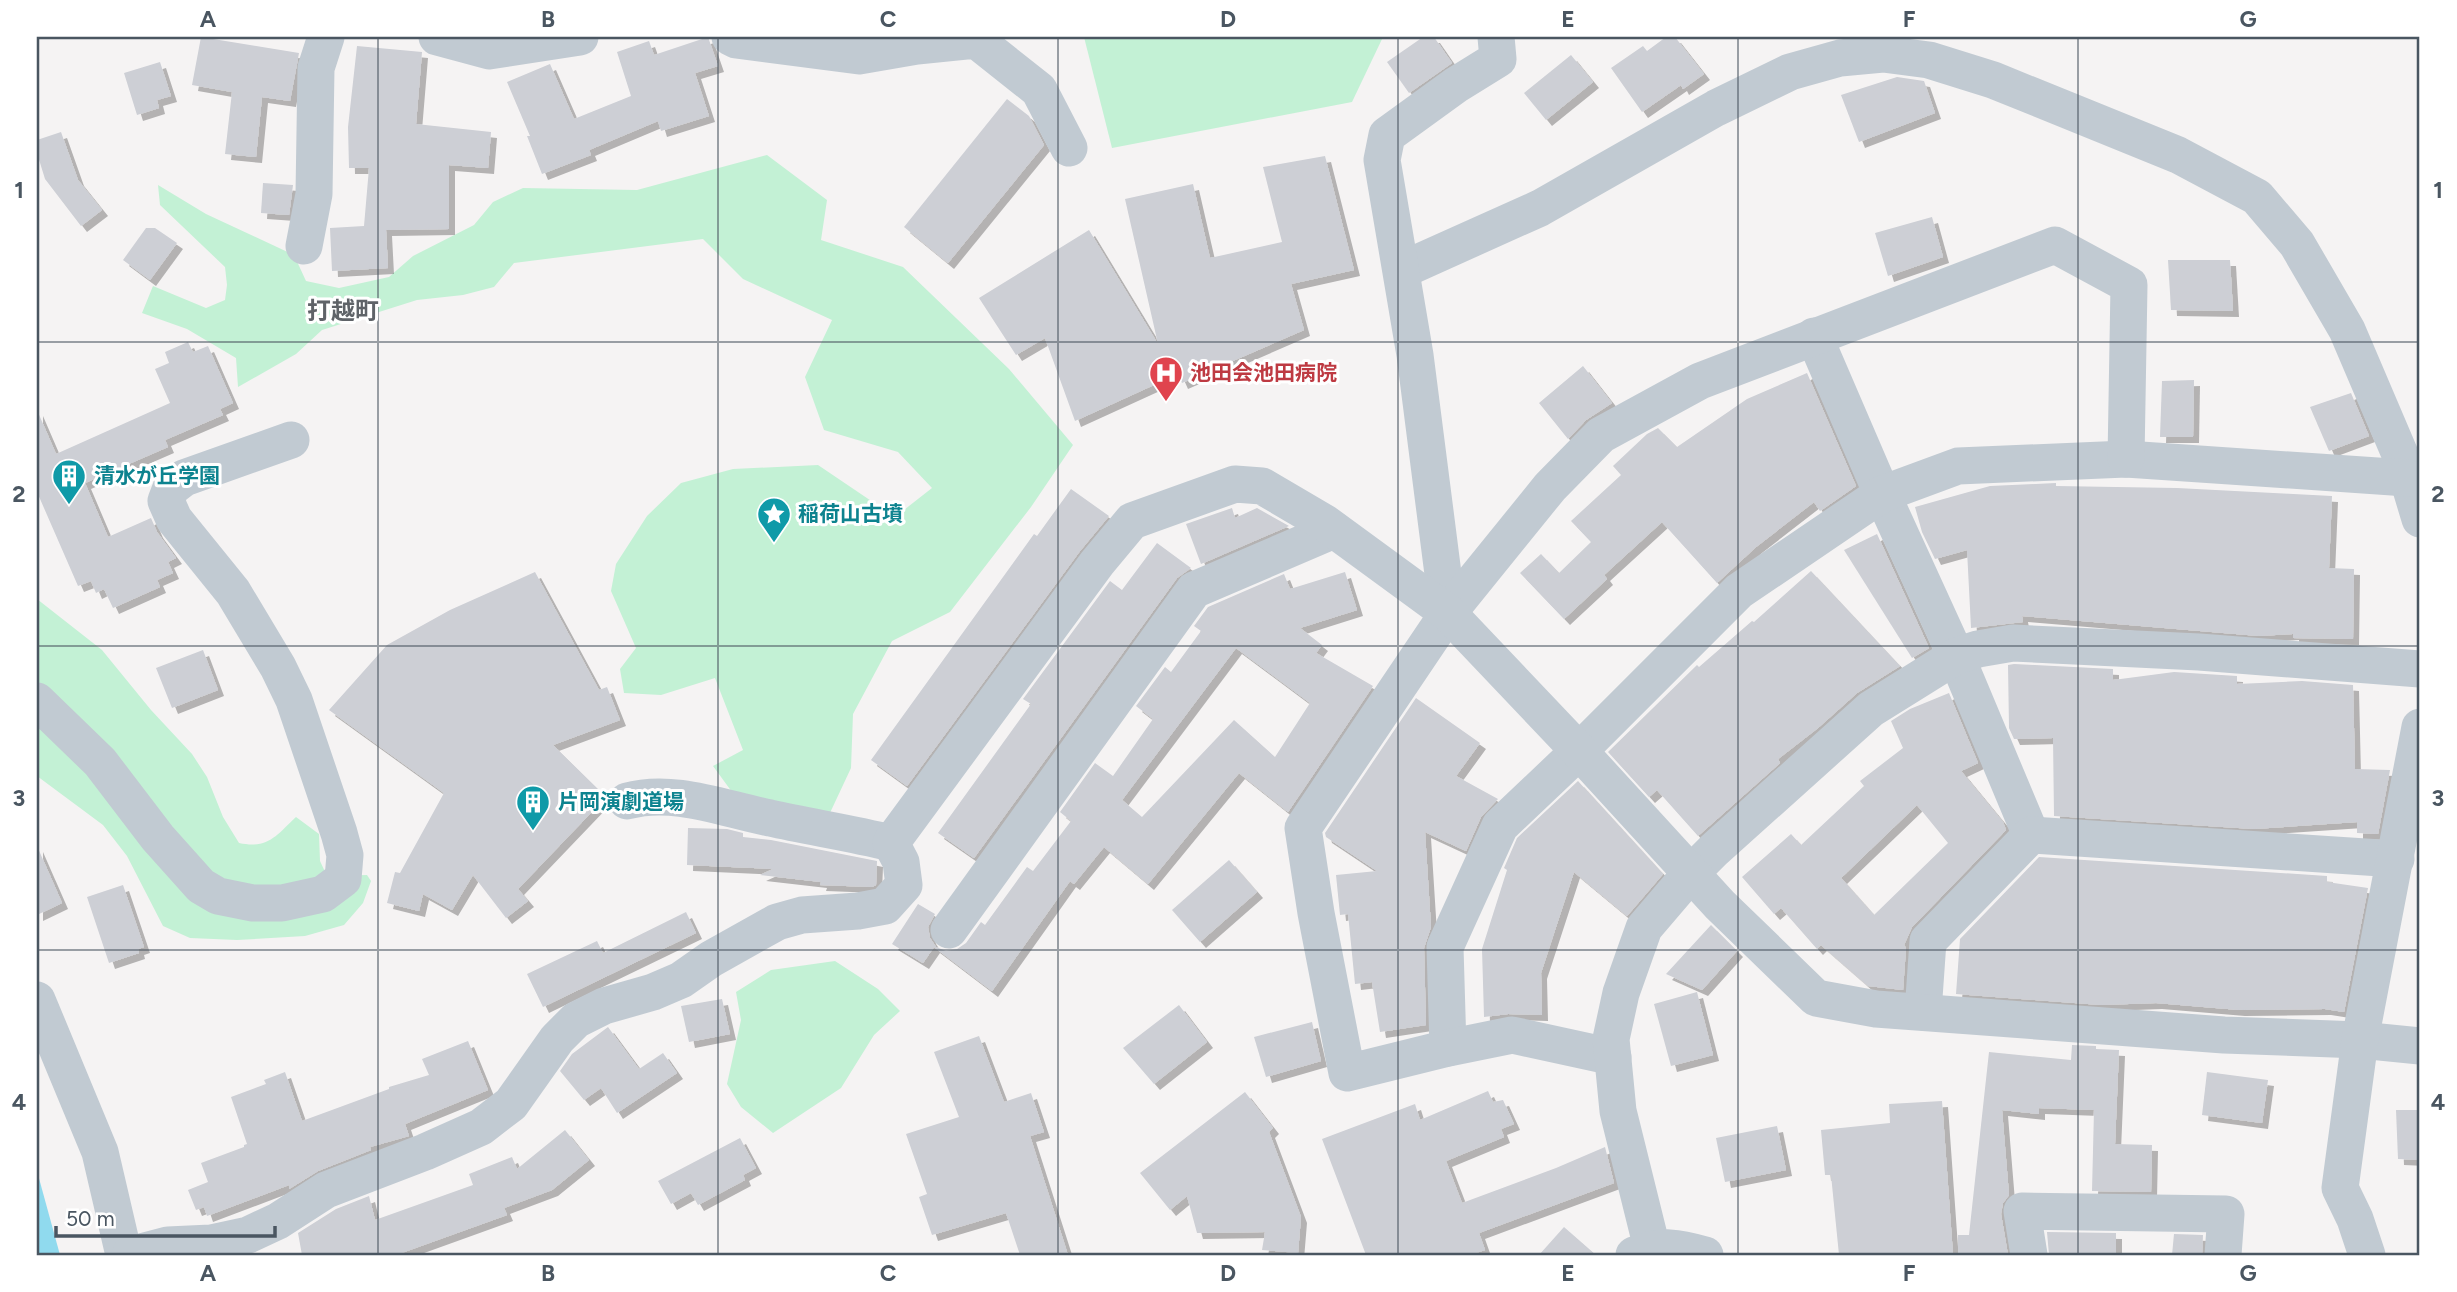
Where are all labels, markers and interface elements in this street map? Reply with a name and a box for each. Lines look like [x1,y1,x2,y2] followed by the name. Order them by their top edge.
[200,5,217,33] text: A
[541,5,555,33] text: B
[880,5,897,33] text: C
[1220,5,1236,33] text: D
[1561,5,1575,33] text: E
[1903,5,1916,33] text: F
[2239,5,2257,33] text: G
[14,176,24,204] text: 1
[2433,176,2443,204] text: 1
[307,296,379,325] district label: 打越町
[1147,354,1185,403] hospital icon: 池田会池田病院
[1190,360,1337,385] place label: 池田会池田病院
[50,457,88,506] building icon: 清水が丘学園
[94,463,220,488] place label: 清水が丘学園
[12,480,26,508] text: 2
[2431,480,2445,508] text: 2
[755,495,793,544] place icon: 稲荷山古墳
[798,501,903,526] place label: 稲荷山古墳
[514,783,552,832] building icon: 片岡演劇道場
[13,784,25,812] text: 3
[2432,784,2444,812] text: 3
[558,789,684,814] place label: 片岡演劇道場
[12,1088,26,1116] text: 4
[2431,1088,2445,1116] text: 4
[56,1194,275,1238] scale bar
[66,1206,115,1231] text: 50 m
[200,1259,217,1287] text: A
[541,1259,555,1287] text: B
[880,1259,897,1287] text: C
[1220,1259,1236,1287] text: D
[1561,1259,1575,1287] text: E
[1903,1259,1916,1287] text: F
[2239,1259,2257,1287] text: G

